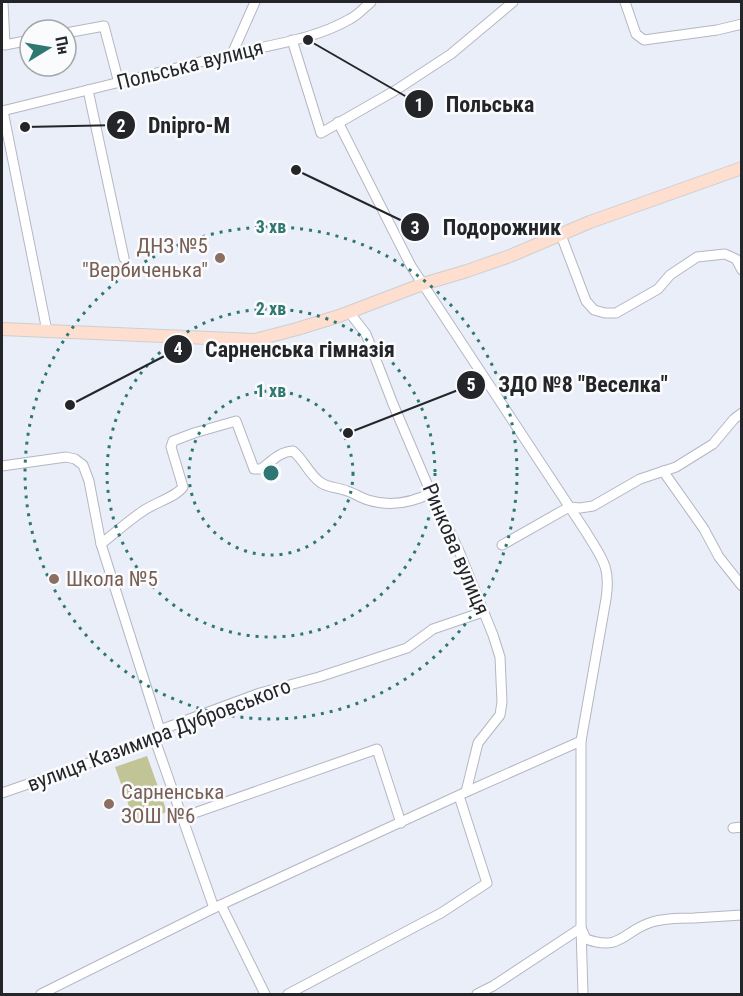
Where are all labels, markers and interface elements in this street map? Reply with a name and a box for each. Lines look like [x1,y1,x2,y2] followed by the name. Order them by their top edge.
[18,18,78,78] north arrow
[51,35,73,56] text: Пн
[114,35,266,95] street label: Польська вулиця
[404,84,547,124] callout: Польська
[446,92,534,117] text: Польська
[414,94,424,115] text: 1
[106,105,242,145] callout: Dnipro-M
[148,113,230,138] text: Dnipro-M
[116,115,126,136] text: 2
[400,207,573,247] callout: Подорожник
[443,215,561,240] text: Подорожник
[256,216,286,237] text: 3 хв
[410,217,420,238] text: 3
[82,234,208,282] place label: ДНЗ №5 "Вербиченька"
[213,251,227,265] marker: ДНЗ №5 "Вербиченька"
[256,298,286,319] text: 2 хв
[163,329,407,369] callout: Сарненська гімназія
[205,337,395,362] text: Сарненська гімназія
[173,338,183,359] text: 4
[456,365,680,405] callout: ЗДО №8 "Веселка"
[498,372,668,397] text: ЗДО №8 "Веселка"
[466,374,476,395] text: 5
[256,380,286,401] text: 1 хв
[261,463,281,483] centre of rings
[418,480,494,618] street label: Ринкова вулиця
[66,567,158,591] place label: Школа №5
[47,572,61,586] marker: Школа №5
[24,674,294,796] street label: вулиця Казимира Дубровського
[121,780,224,828] place label: Сарненська ЗОШ №6
[102,797,116,811] marker: Сарненська ЗОШ №6

